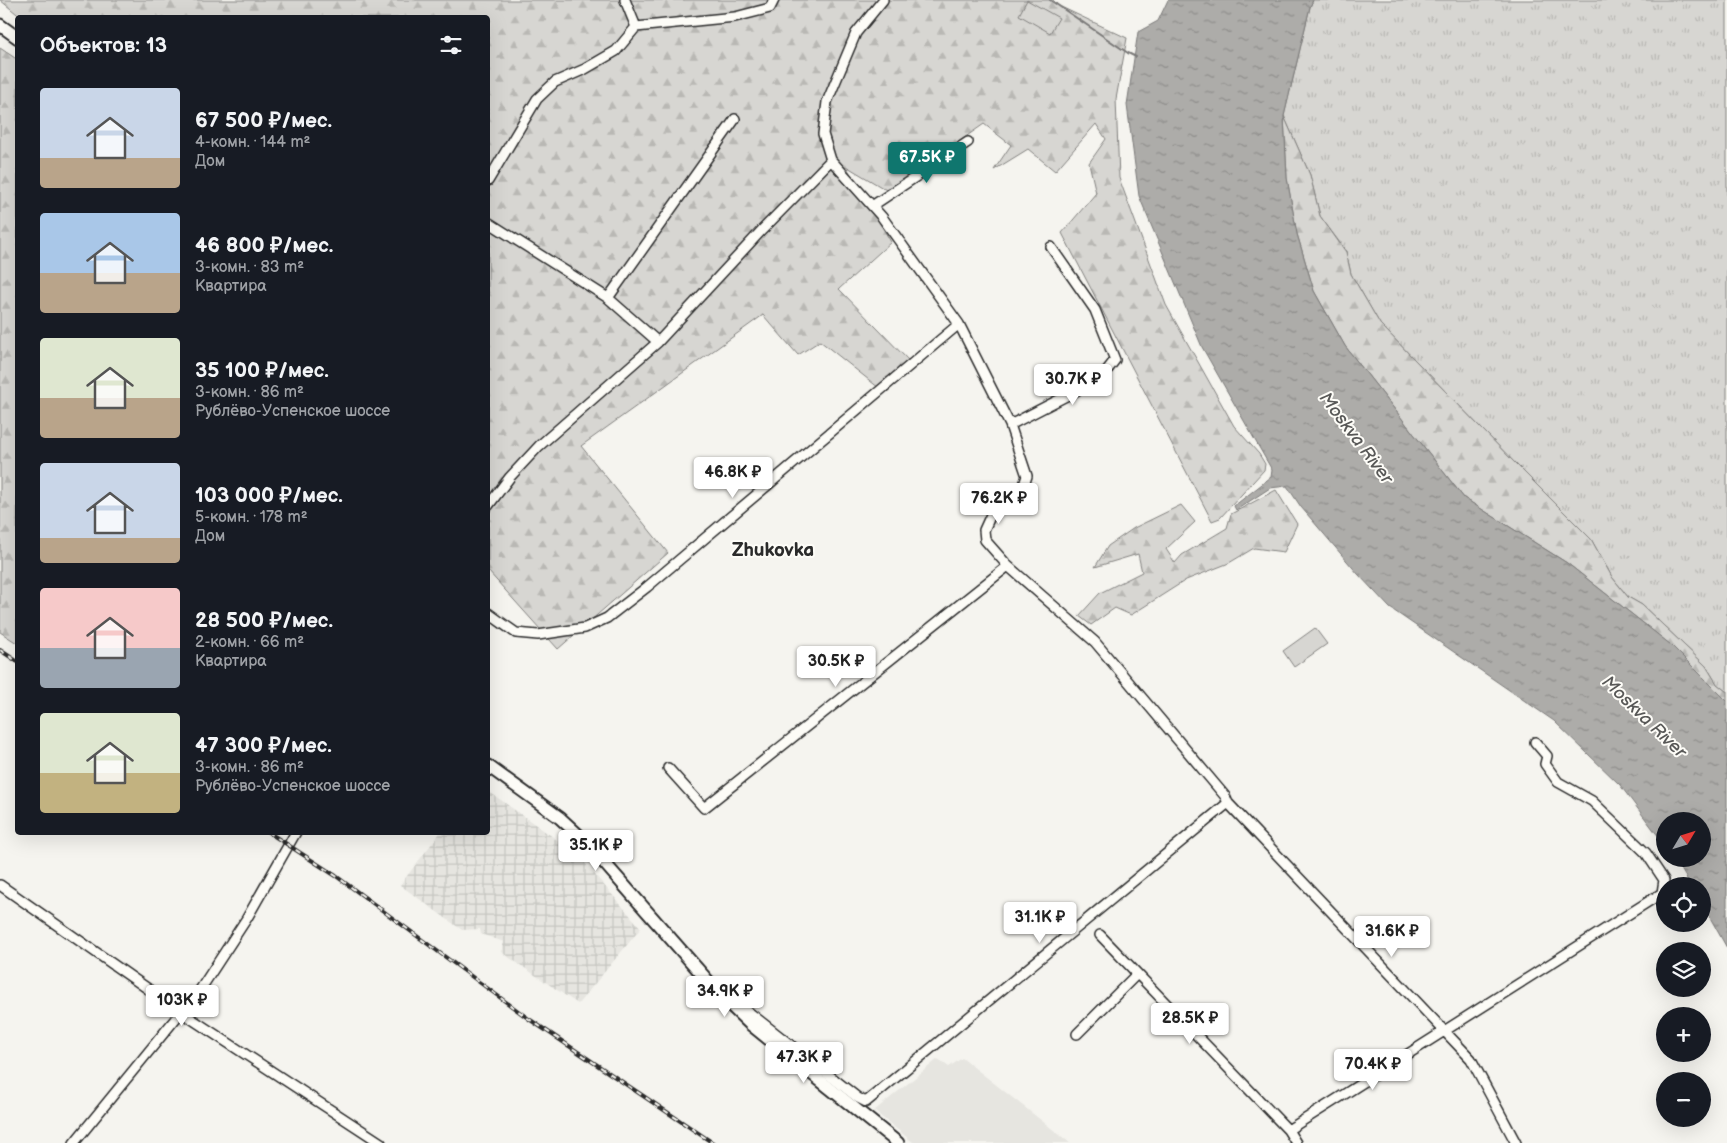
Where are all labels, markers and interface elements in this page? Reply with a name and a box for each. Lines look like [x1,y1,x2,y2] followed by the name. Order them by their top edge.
[437,31,465,59] icon: filters
[40,33,167,58] text: Объектов: 13
[80,108,140,168] icon: home
[195,108,332,133] text: 67 500 ₽/мес.
[195,133,311,152] text: 4-комн. · 144 m²
[881,142,973,184] pin: 67.5K ₽
[899,148,955,167] text: 67.5K ₽
[195,152,225,171] text: Дом
[80,233,140,293] icon: home
[195,233,333,258] text: 46 800 ₽/мес.
[195,258,304,277] text: 3-комн. · 83 m²
[195,277,267,296] text: Квартира
[80,358,140,418] icon: home
[195,358,329,383] text: 35 100 ₽/мес.
[1027,364,1119,406] pin: 30.7K ₽
[1045,370,1101,389] text: 30.7K ₽
[195,383,304,402] text: 3-комн. · 86 m²
[1315,388,1398,489] water label: Moskva River
[195,402,390,421] text: Рублёво-Успенское шоссе
[687,456,779,499] pin: 46.8K ₽
[705,463,761,482] text: 46.8K ₽
[953,482,1045,525] pin: 76.2K ₽
[80,483,140,543] icon: home
[195,483,343,508] text: 103 000 ₽/мес.
[971,489,1027,508] text: 76.2K ₽
[195,508,308,527] text: 5-комн. · 178 m²
[195,527,225,546] text: Дом
[732,539,814,562] district label: Zhukovka
[80,608,140,668] icon: home
[195,608,333,633] text: 28 500 ₽/мес.
[195,633,304,652] text: 2-комн. · 66 m²
[790,646,882,688] pin: 30.5K ₽
[195,652,267,671] text: Квартира
[808,652,864,671] text: 30.5K ₽
[1597,672,1692,763] water label: Moskva River
[80,733,140,793] icon: home
[195,733,332,758] text: 47 300 ₽/мес.
[195,758,304,777] text: 3-комн. · 86 m²
[195,777,390,796] text: Рублёво-Успенское шоссе
[1656,812,1711,868] north arrow
[1656,812,1711,1127] map controls
[550,830,642,872] pin: 35.1K ₽
[569,836,623,855] text: 35.1K ₽
[1656,877,1711,932] button: locate
[994,902,1086,944] pin: 31.1K ₽
[1015,908,1065,927] text: 31.1K ₽
[1346,916,1438,958] pin: 31.6K ₽
[1365,922,1419,941] text: 31.6K ₽
[1656,942,1711,997] button: layers
[679,976,771,1018] pin: 34.9K ₽
[697,982,753,1001] text: 34.9K ₽
[141,984,223,1027] pin: 103K ₽
[157,991,207,1010] text: 103K ₽
[1144,1002,1236,1045] pin: 28.5K ₽
[1656,1007,1711,1062] button: +
[1162,1009,1218,1028] text: 28.5K ₽
[758,1042,850,1084] pin: 47.3K ₽
[776,1048,832,1067] text: 47.3K ₽
[1327,1048,1419,1091] pin: 70.4K ₽
[1345,1055,1401,1074] text: 70.4K ₽
[1656,1072,1711,1127] button: −

